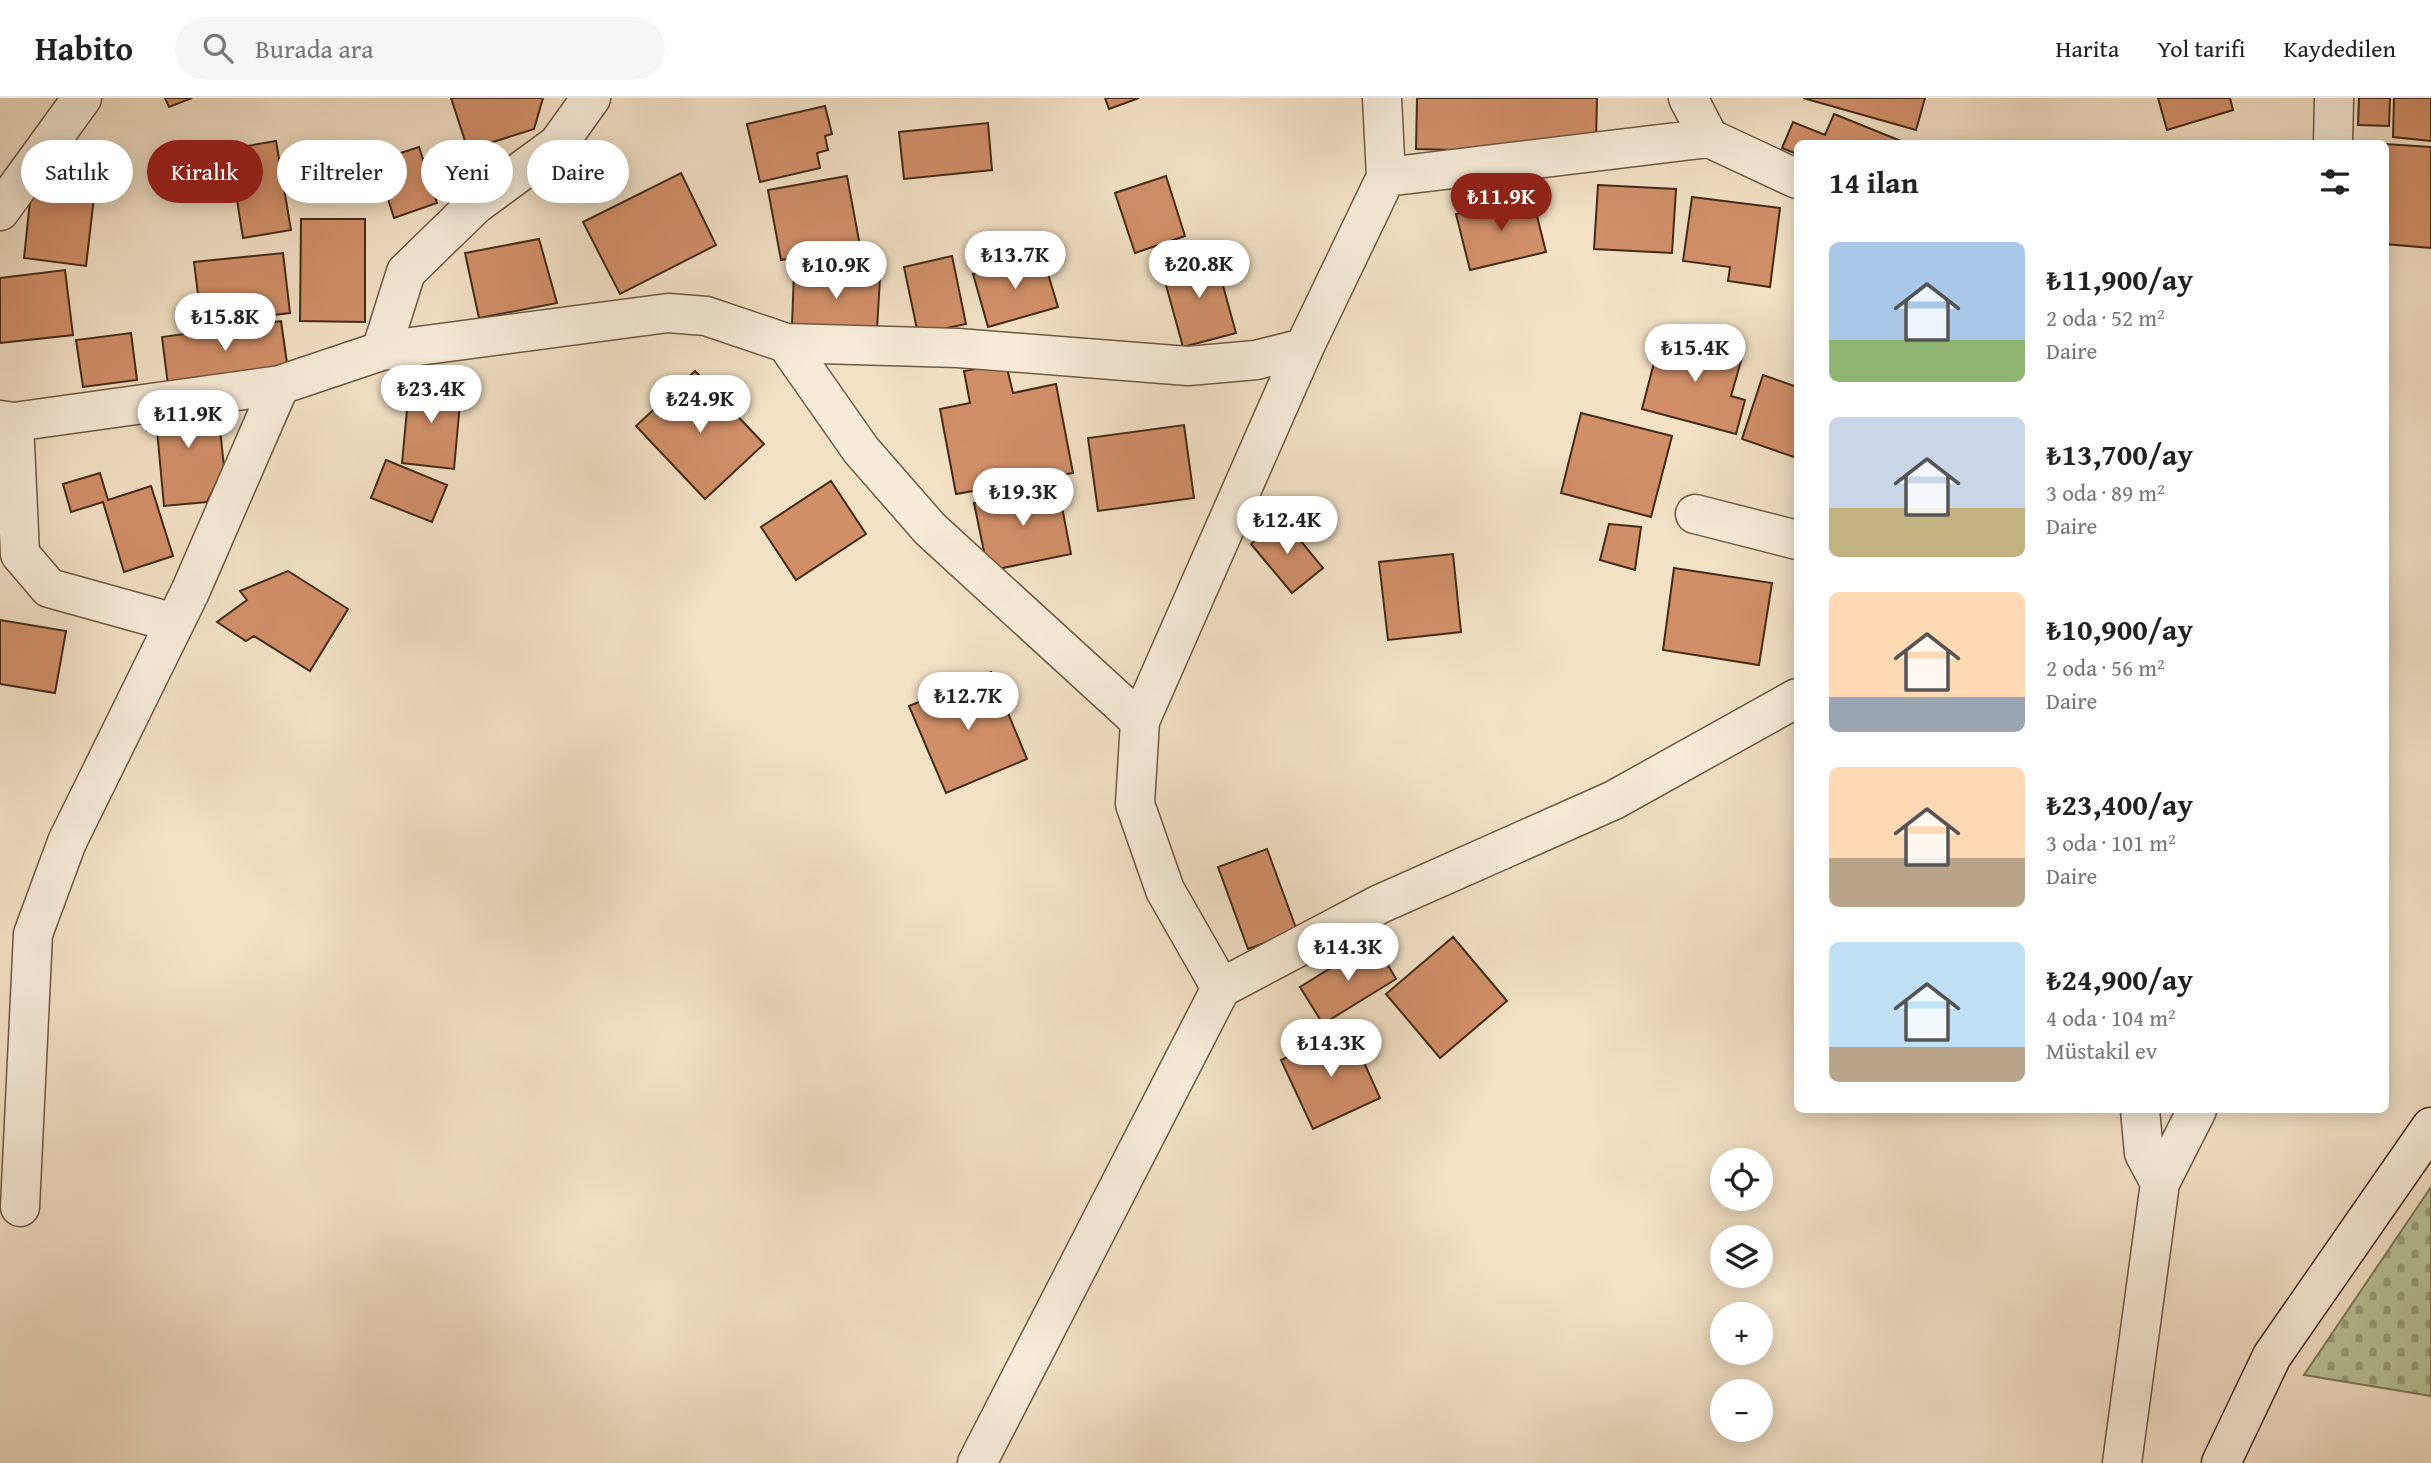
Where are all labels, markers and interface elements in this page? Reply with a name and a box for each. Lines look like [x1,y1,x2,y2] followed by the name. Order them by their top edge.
[175,17,665,80] search box
[35,24,133,72] text: Habito
[199,29,237,67] icon: search
[255,29,374,68] text: Burada ara
[2056,31,2119,66] text: Harita
[2157,31,2245,66] text: Yol tarifi
[2283,31,2396,66] text: Kaydedilen
[21,140,133,203] chip: Satılık
[147,140,263,203] chip: Kiralık
[277,140,407,203] chip: Filtreler
[421,140,513,203] chip: Yeni
[527,140,629,203] chip: Daire
[1829,160,1918,204] text: 14 ilan
[2316,163,2354,201] icon: filters
[1444,174,1558,233] pin: ₺11.9K
[1467,179,1535,212] text: ₺11.9K
[958,232,1072,291] pin: ₺13.7K
[981,237,1049,270] text: ₺13.7K
[1142,240,1256,300] pin: ₺20.8K
[779,242,893,301] pin: ₺10.9K
[1165,246,1233,279] text: ₺20.8K
[802,247,870,280] text: ₺10.9K
[2046,257,2193,301] text: ₺11,900/ay
[1885,270,1969,354] icon: home
[168,294,282,353] pin: ₺15.8K
[191,299,259,332] text: ₺15.8K
[2046,301,2165,334] text: 2 oda · 52 m²
[1638,324,1752,384] pin: ₺15.4K
[1661,330,1729,363] text: ₺15.4K
[2046,334,2097,367] text: Daire
[374,366,488,425] pin: ₺23.4K
[397,371,465,404] text: ₺23.4K
[643,376,757,435] pin: ₺24.9K
[666,381,734,414] text: ₺24.9K
[131,390,245,450] pin: ₺11.9K
[154,396,222,429] text: ₺11.9K
[2046,432,2193,476] text: ₺13,700/ay
[1885,445,1969,529] icon: home
[966,468,1080,528] pin: ₺19.3K
[989,474,1057,507] text: ₺19.3K
[2046,476,2165,509] text: 3 oda · 89 m²
[1230,496,1344,556] pin: ₺12.4K
[1253,502,1321,535] text: ₺12.4K
[2046,509,2097,542] text: Daire
[2046,607,2193,651] text: ₺10,900/ay
[1885,620,1969,704] icon: home
[2046,651,2165,684] text: 2 oda · 56 m²
[911,672,1025,732] pin: ₺12.7K
[934,678,1002,711] text: ₺12.7K
[2046,684,2097,717] text: Daire
[2046,782,2193,826] text: ₺23,400/ay
[1885,795,1969,879] icon: home
[2046,826,2176,859] text: 3 oda · 101 m²
[2046,859,2097,892] text: Daire
[1291,924,1405,983] pin: ₺14.3K
[1314,929,1382,962] text: ₺14.3K
[2046,957,2193,1001] text: ₺24,900/ay
[1885,970,1969,1054] icon: home
[2046,1001,2176,1034] text: 4 oda · 104 m²
[1274,1020,1388,1079] pin: ₺14.3K
[1297,1025,1365,1058] text: ₺14.3K
[2046,1034,2157,1067] text: Müstakil ev
[1710,1148,1773,1442] map controls
[1710,1148,1773,1211] button: locate
[1710,1225,1773,1288] button: layers
[1710,1302,1773,1365] button: +
[1710,1379,1773,1442] button: −

